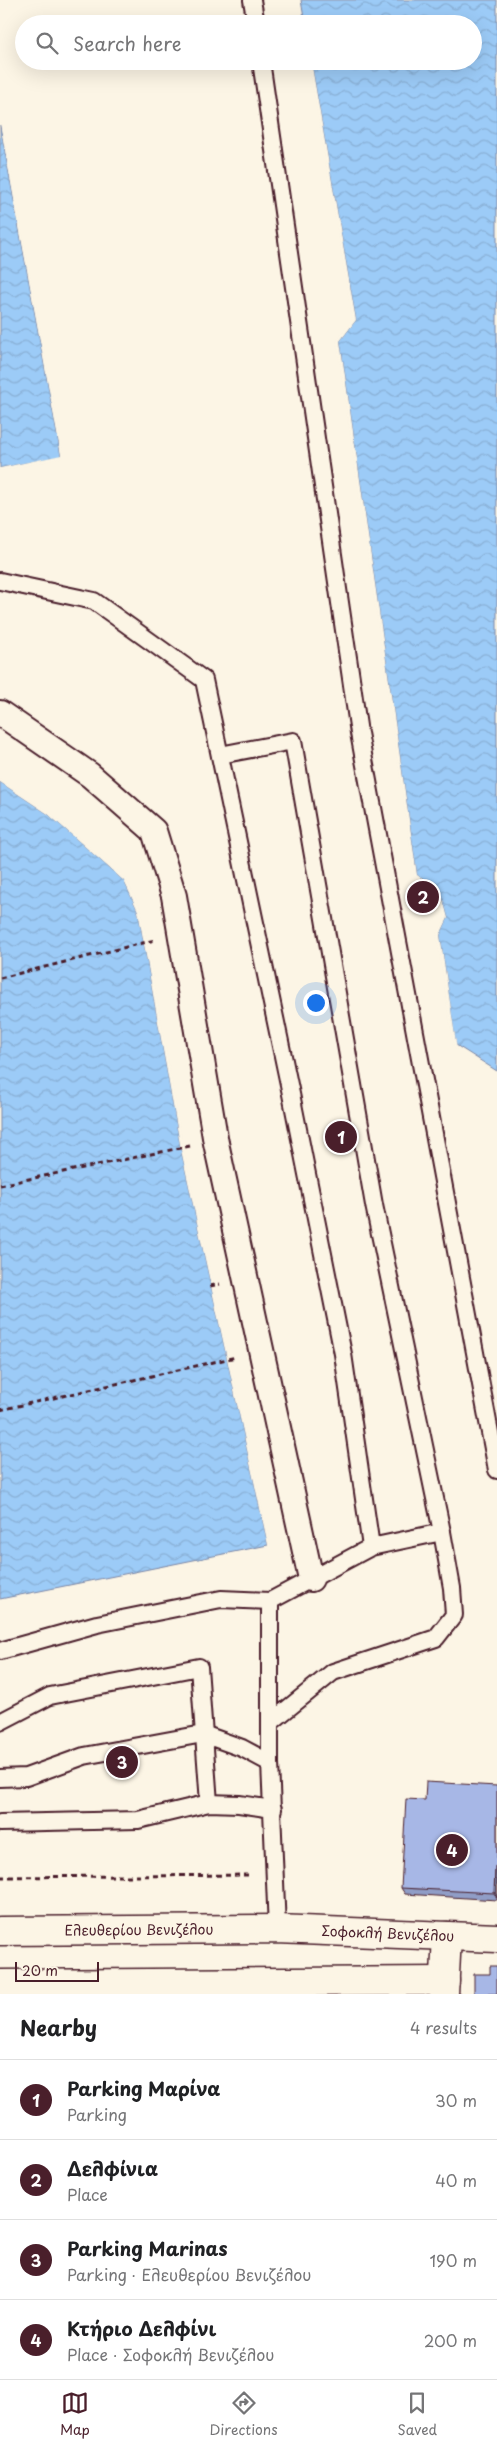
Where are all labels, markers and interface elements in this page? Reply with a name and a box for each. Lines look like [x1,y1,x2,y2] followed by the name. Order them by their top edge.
[15,15,482,70] search box
[33,29,61,57] icon: search
[73,29,182,57] text: Search here
[407,878,439,916] pin: 2
[303,990,329,1016] your location
[325,1118,357,1156] pin: 1
[106,1743,138,1781] pin: 3
[436,1831,468,1869] pin: 4
[64,1918,214,1941] street label: Ελευθερίου Βενιζέλου
[321,1920,455,1946] street label: Σοφοκλή Βενιζέλου
[15,1959,99,1982] scale bar
[22,1960,58,1981] text: 20 m
[20,2011,97,2043] text: Nearby
[410,2015,477,2039] text: 4 results
[67,2074,220,2102] text: Parking Μαρίνα
[32,2088,40,2112] text: 1
[435,2088,477,2112] text: 30 m
[67,2102,127,2126] text: Parking
[67,2154,158,2182] text: Δελφίνια
[30,2168,42,2192] text: 2
[435,2168,477,2192] text: 40 m
[67,2182,108,2206] text: Place
[67,2234,228,2262] text: Parking Marinas
[31,2248,41,2272] text: 3
[429,2248,477,2272] text: 190 m
[67,2262,311,2286] text: Parking · Ελευθερίου Βενιζέλου
[67,2314,216,2342] text: Κτήριο Δελφίνι
[31,2328,41,2352] text: 4
[424,2328,477,2352] text: 200 m
[67,2342,274,2366] text: Place · Σοφοκλή Βενιζέλου
[60,2389,90,2440] tab: Map
[210,2389,278,2440] tab: Directions
[397,2389,437,2440] tab: Saved

